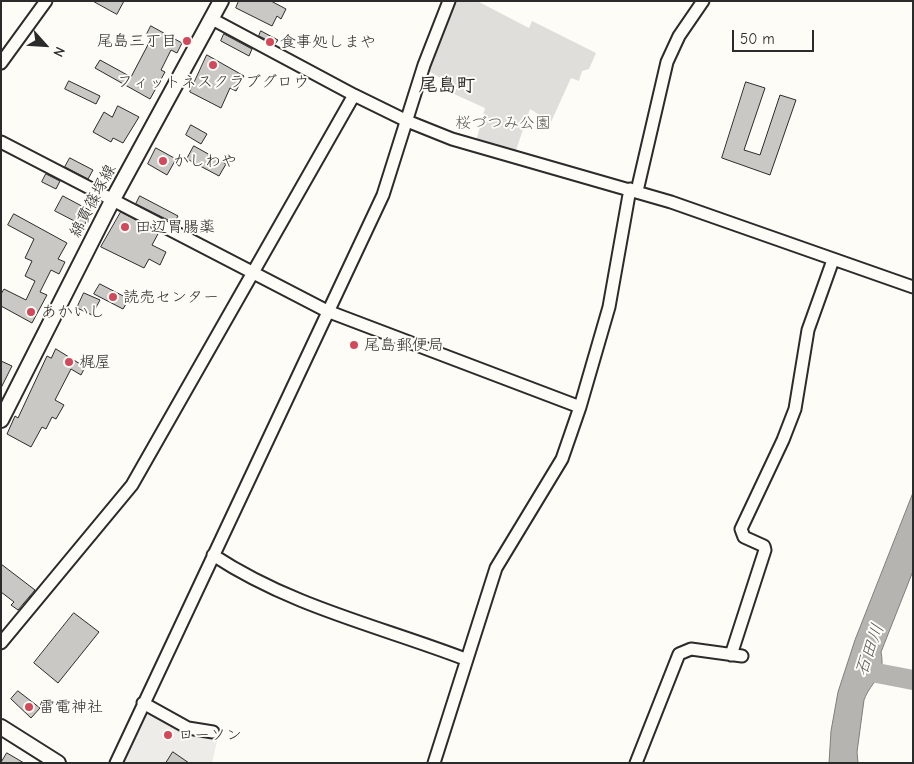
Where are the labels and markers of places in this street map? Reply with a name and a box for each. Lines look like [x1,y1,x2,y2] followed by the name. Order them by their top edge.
[97,31,177,51] place label: 尾島三丁目
[280,32,376,52] place label: 食事処しまや
[181,35,193,47] marker: 尾島三丁目
[264,36,276,48] marker: 食事処しまや
[207,59,219,71] marker: フィットネスクラブグロウ
[117,72,309,92] place label: フィットネスクラブグロウ
[173,151,237,171] place label: かしわや
[157,155,169,167] marker: かしわや
[135,217,215,237] place label: 田辺胃腸薬
[119,221,131,233] marker: 田辺胃腸薬
[123,287,219,307] place label: 読売センター
[107,291,119,303] marker: 読売センター
[41,302,105,322] place label: あかいし
[25,306,37,318] marker: あかいし
[364,335,444,355] place label: 尾島郵便局
[348,339,360,351] marker: 尾島郵便局
[79,352,111,372] place label: 梶屋
[63,356,75,368] marker: 梶屋
[39,697,103,717] place label: 雷電神社
[23,701,35,713] marker: 雷電神社
[178,725,242,745] place label: ローソン
[162,729,174,741] marker: ローソン

